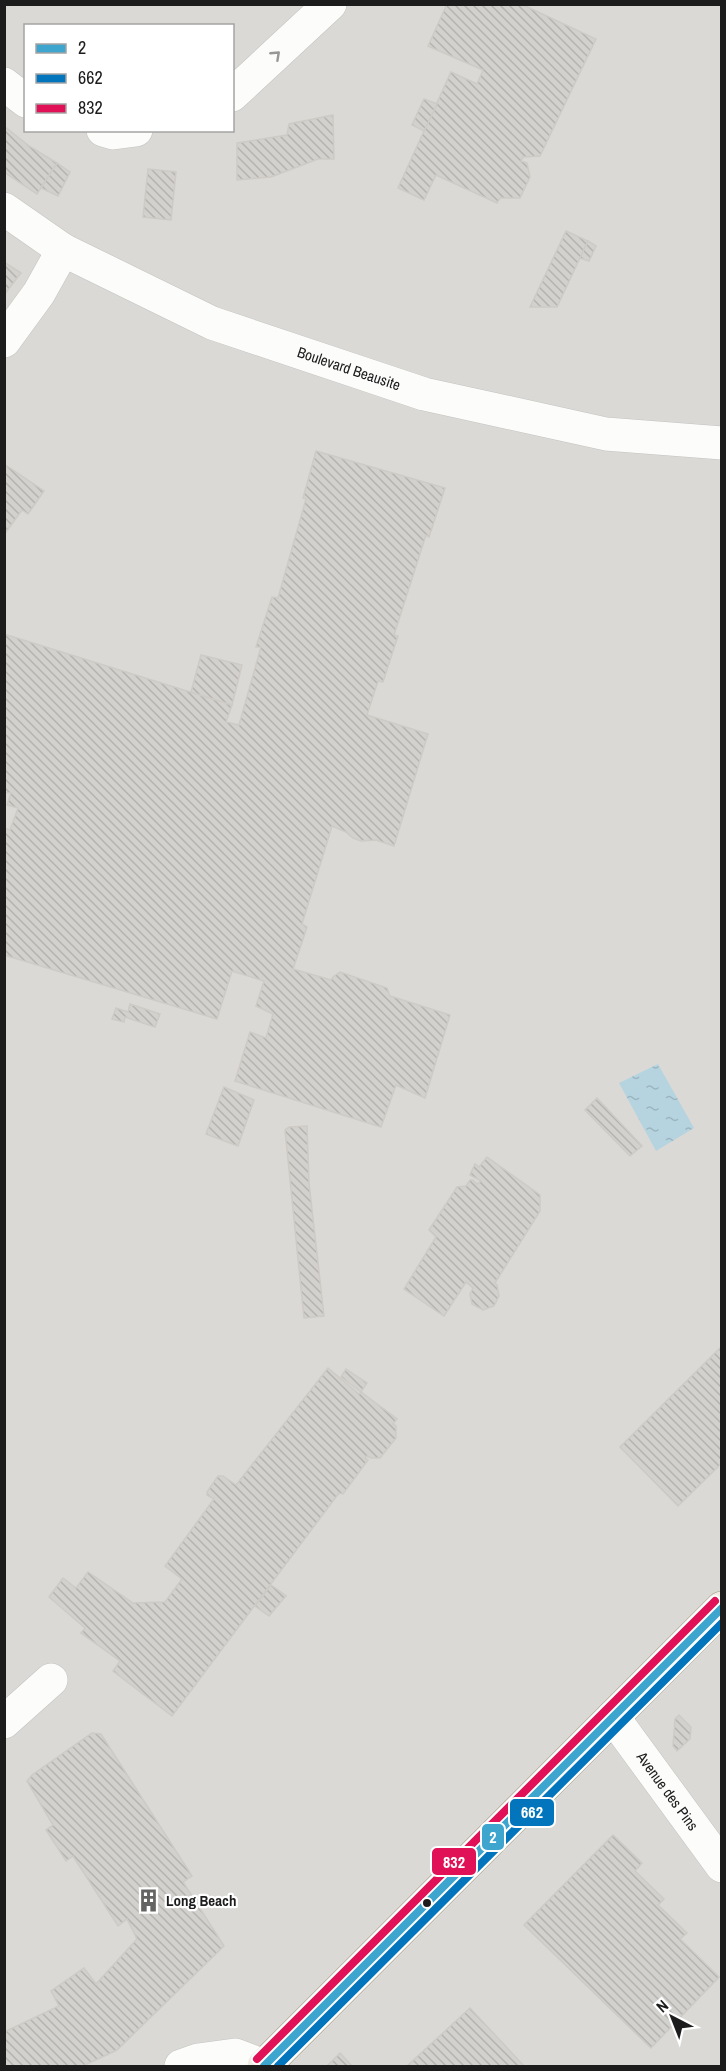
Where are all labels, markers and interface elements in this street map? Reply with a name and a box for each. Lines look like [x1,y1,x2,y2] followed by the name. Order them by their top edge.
[24,24,234,132] legend
[78,35,86,60] text: 2
[268,52,279,63] one-way arrow
[78,65,103,90] text: 662
[78,95,103,120] text: 832
[295,341,403,395] street label: Boulevard Beausite
[631,1746,704,1835] street label: Avenue des Pins
[509,1798,555,1827] line badge: 662
[521,1801,543,1823] text: 662
[481,1823,505,1851] line badge: 2
[489,1826,497,1848] text: 2
[431,1847,477,1876] line badge: 832
[443,1851,465,1873] text: 832
[135,1888,161,1914] building icon: Long Beach
[166,1890,236,1911] place label: Long Beach
[421,1897,433,1909] unlabelled marker
[642,1987,702,2047] north arrow
[651,1995,673,2017] text: N

